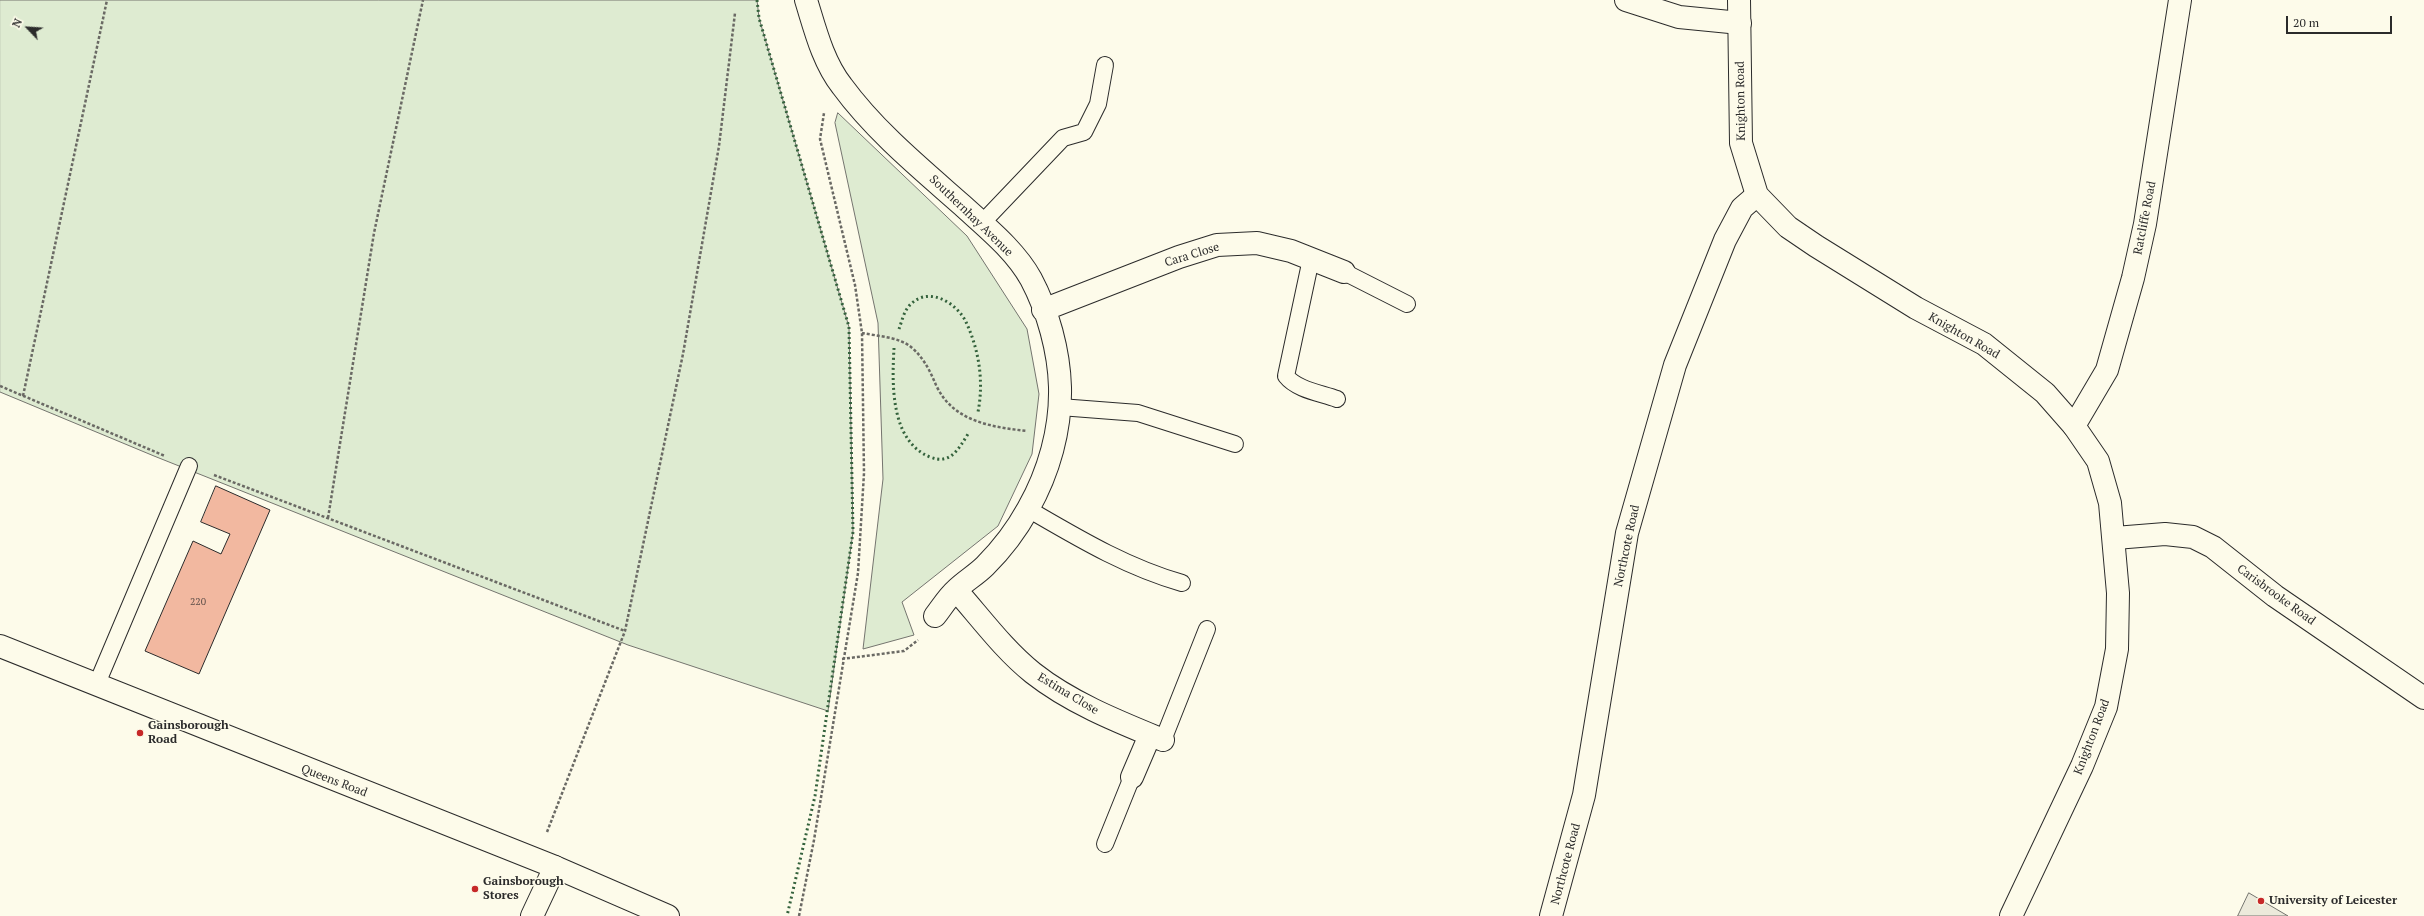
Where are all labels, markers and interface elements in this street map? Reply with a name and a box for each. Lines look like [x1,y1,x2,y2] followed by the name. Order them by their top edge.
[8,8,48,48] north arrow
[2288,8,2394,34] scale bar
[2293,15,2319,30] text: 20 m
[9,16,25,30] text: N
[1733,61,1749,141] street label: Knighton Road
[926,172,1016,260] street label: Southernhay Avenue
[2131,180,2159,256] street label: Ratcliffe Road
[1163,240,1221,270] street label: Cara Close
[1926,310,2002,362] street label: Knighton Road
[1611,504,1643,588] street label: Northcote Road
[2234,562,2318,628] street label: Carisbrooke Road
[190,596,206,608] house number: 220
[1035,670,1101,718] street label: Estima Close
[2071,697,2113,777] street label: Knighton Road
[148,719,229,747] place label: Gainsborough Road
[135,728,145,738] marker: Gainsborough Road
[299,762,369,800] street label: Queens Road
[1548,822,1584,906] street label: Northcote Road
[483,875,564,903] place label: Gainsborough Stores
[470,884,480,894] marker: Gainsborough Stores
[2269,894,2397,908] place label: University of Leicester
[2256,896,2266,906] marker: University of Leicester

